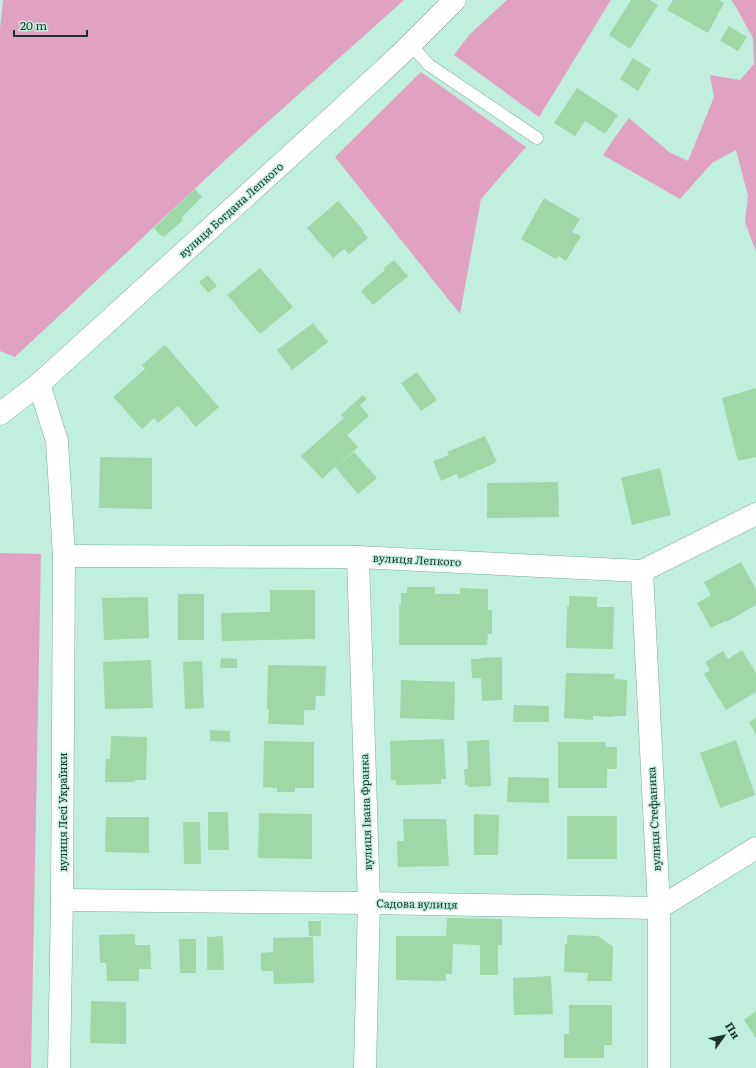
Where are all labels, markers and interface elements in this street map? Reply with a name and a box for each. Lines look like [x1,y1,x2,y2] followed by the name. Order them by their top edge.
[14,12,87,38] scale bar
[20,16,47,34] text: 20 m
[174,158,286,261] street label: вулиця Богдана Лепкого
[372,549,462,569] street label: вулиця Лепкого
[54,752,70,872] street label: вулиця Лесі Українки
[355,753,375,871] street label: вулиця Івана Франка
[642,766,664,872] street label: вулиця Стефаника
[376,894,458,912] street label: Садова вулиця
[704,1016,744,1056] north arrow
[722,1018,745,1042] text: Пн

